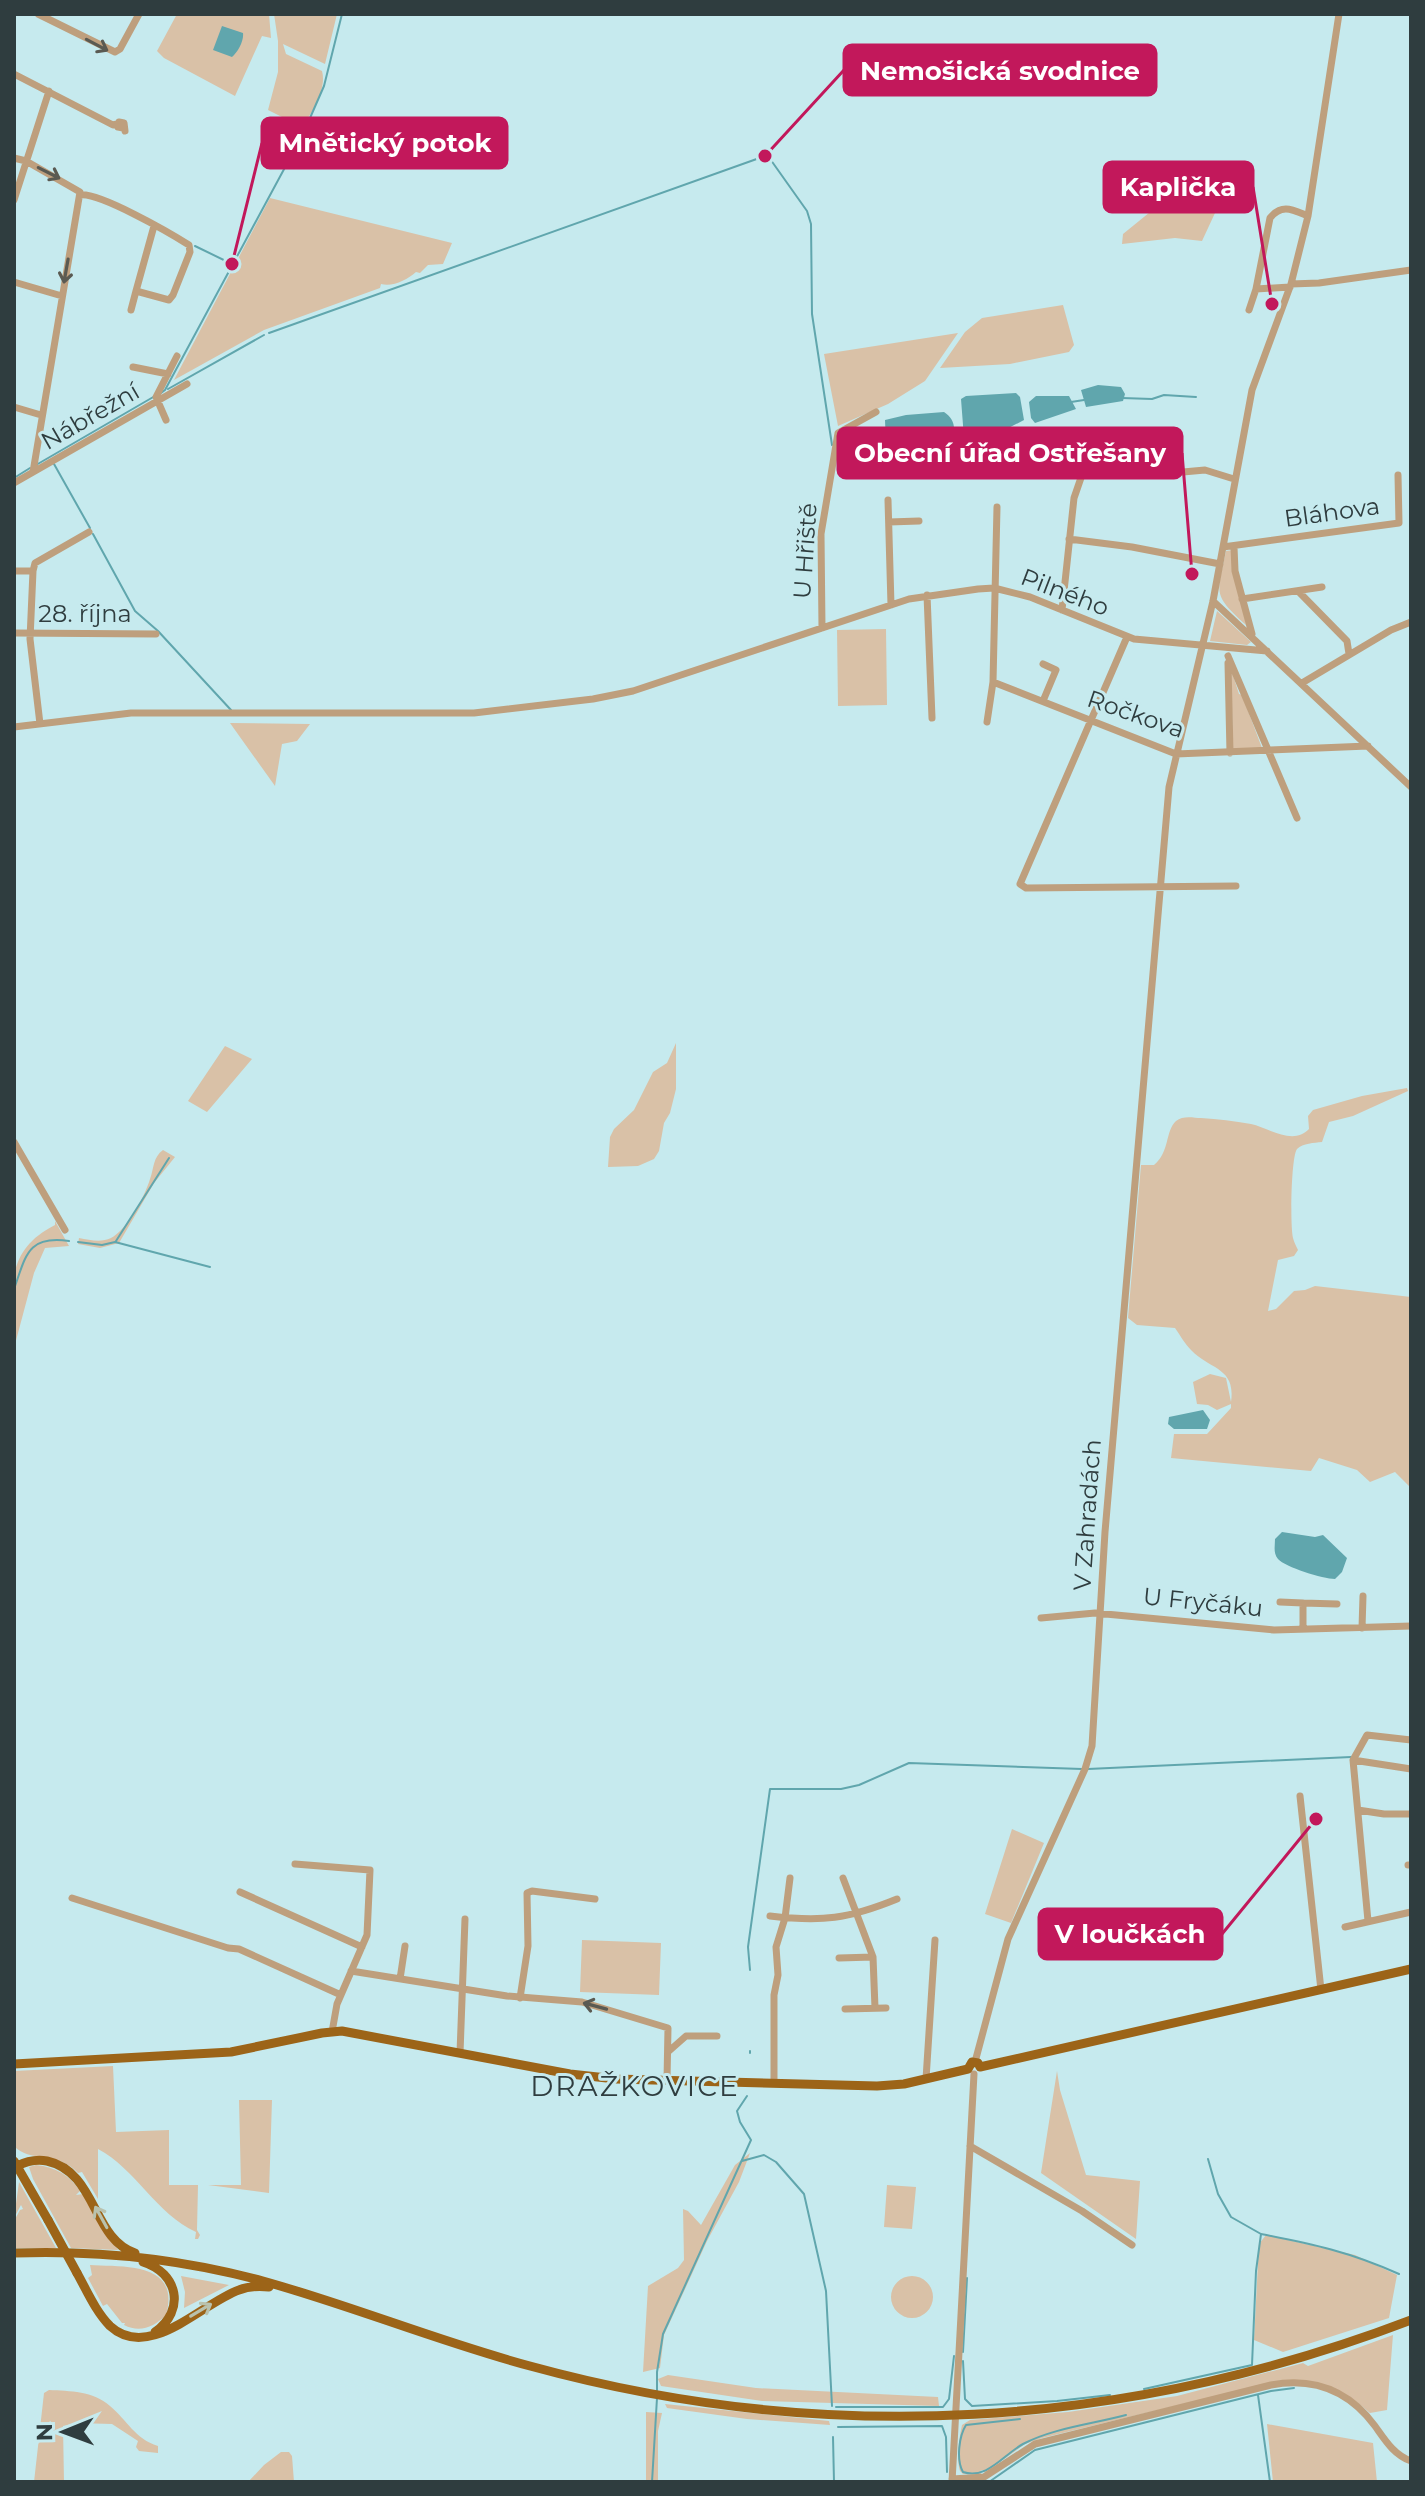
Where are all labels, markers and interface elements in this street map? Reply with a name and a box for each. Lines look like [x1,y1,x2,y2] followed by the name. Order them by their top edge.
[84,37,108,53] one-way arrow
[844,45,1156,95] callout: Nemošická svodnice
[860,55,1140,87] text: Nemošická svodnice
[262,118,507,168] callout: Mnětický potok
[279,127,492,159] text: Mnětický potok
[1104,162,1253,212] callout: Kaplička
[37,166,61,182] one-way arrow
[1120,171,1236,203] text: Kaplička
[58,258,73,284] one-way arrow
[36,376,146,456] street label: Nábřežní
[838,428,1182,478] callout: Obecní úřad Ostřešany
[854,437,1166,469] text: Obecní úřad Ostřešany
[1282,491,1382,533] street label: Bláhova
[787,502,823,600] street label: U Hřiště
[1017,562,1113,622] street label: Pilného
[38,599,132,628] street label: 28. října
[1084,684,1188,744] street label: Ročkova
[1067,1438,1107,1592] street label: V Zahradách
[1142,1581,1264,1623] street label: U Fryčáku
[1039,1909,1222,1959] callout: V loučkách
[1054,1918,1205,1950] text: V loučkách
[583,1998,609,2013] one-way arrow
[530,2069,740,2103] district label: DRAŽKOVICE
[93,2206,109,2229] one-way arrow
[189,2302,212,2318] one-way arrow
[24,2392,104,2472] north arrow
[31,2423,58,2441] text: N

